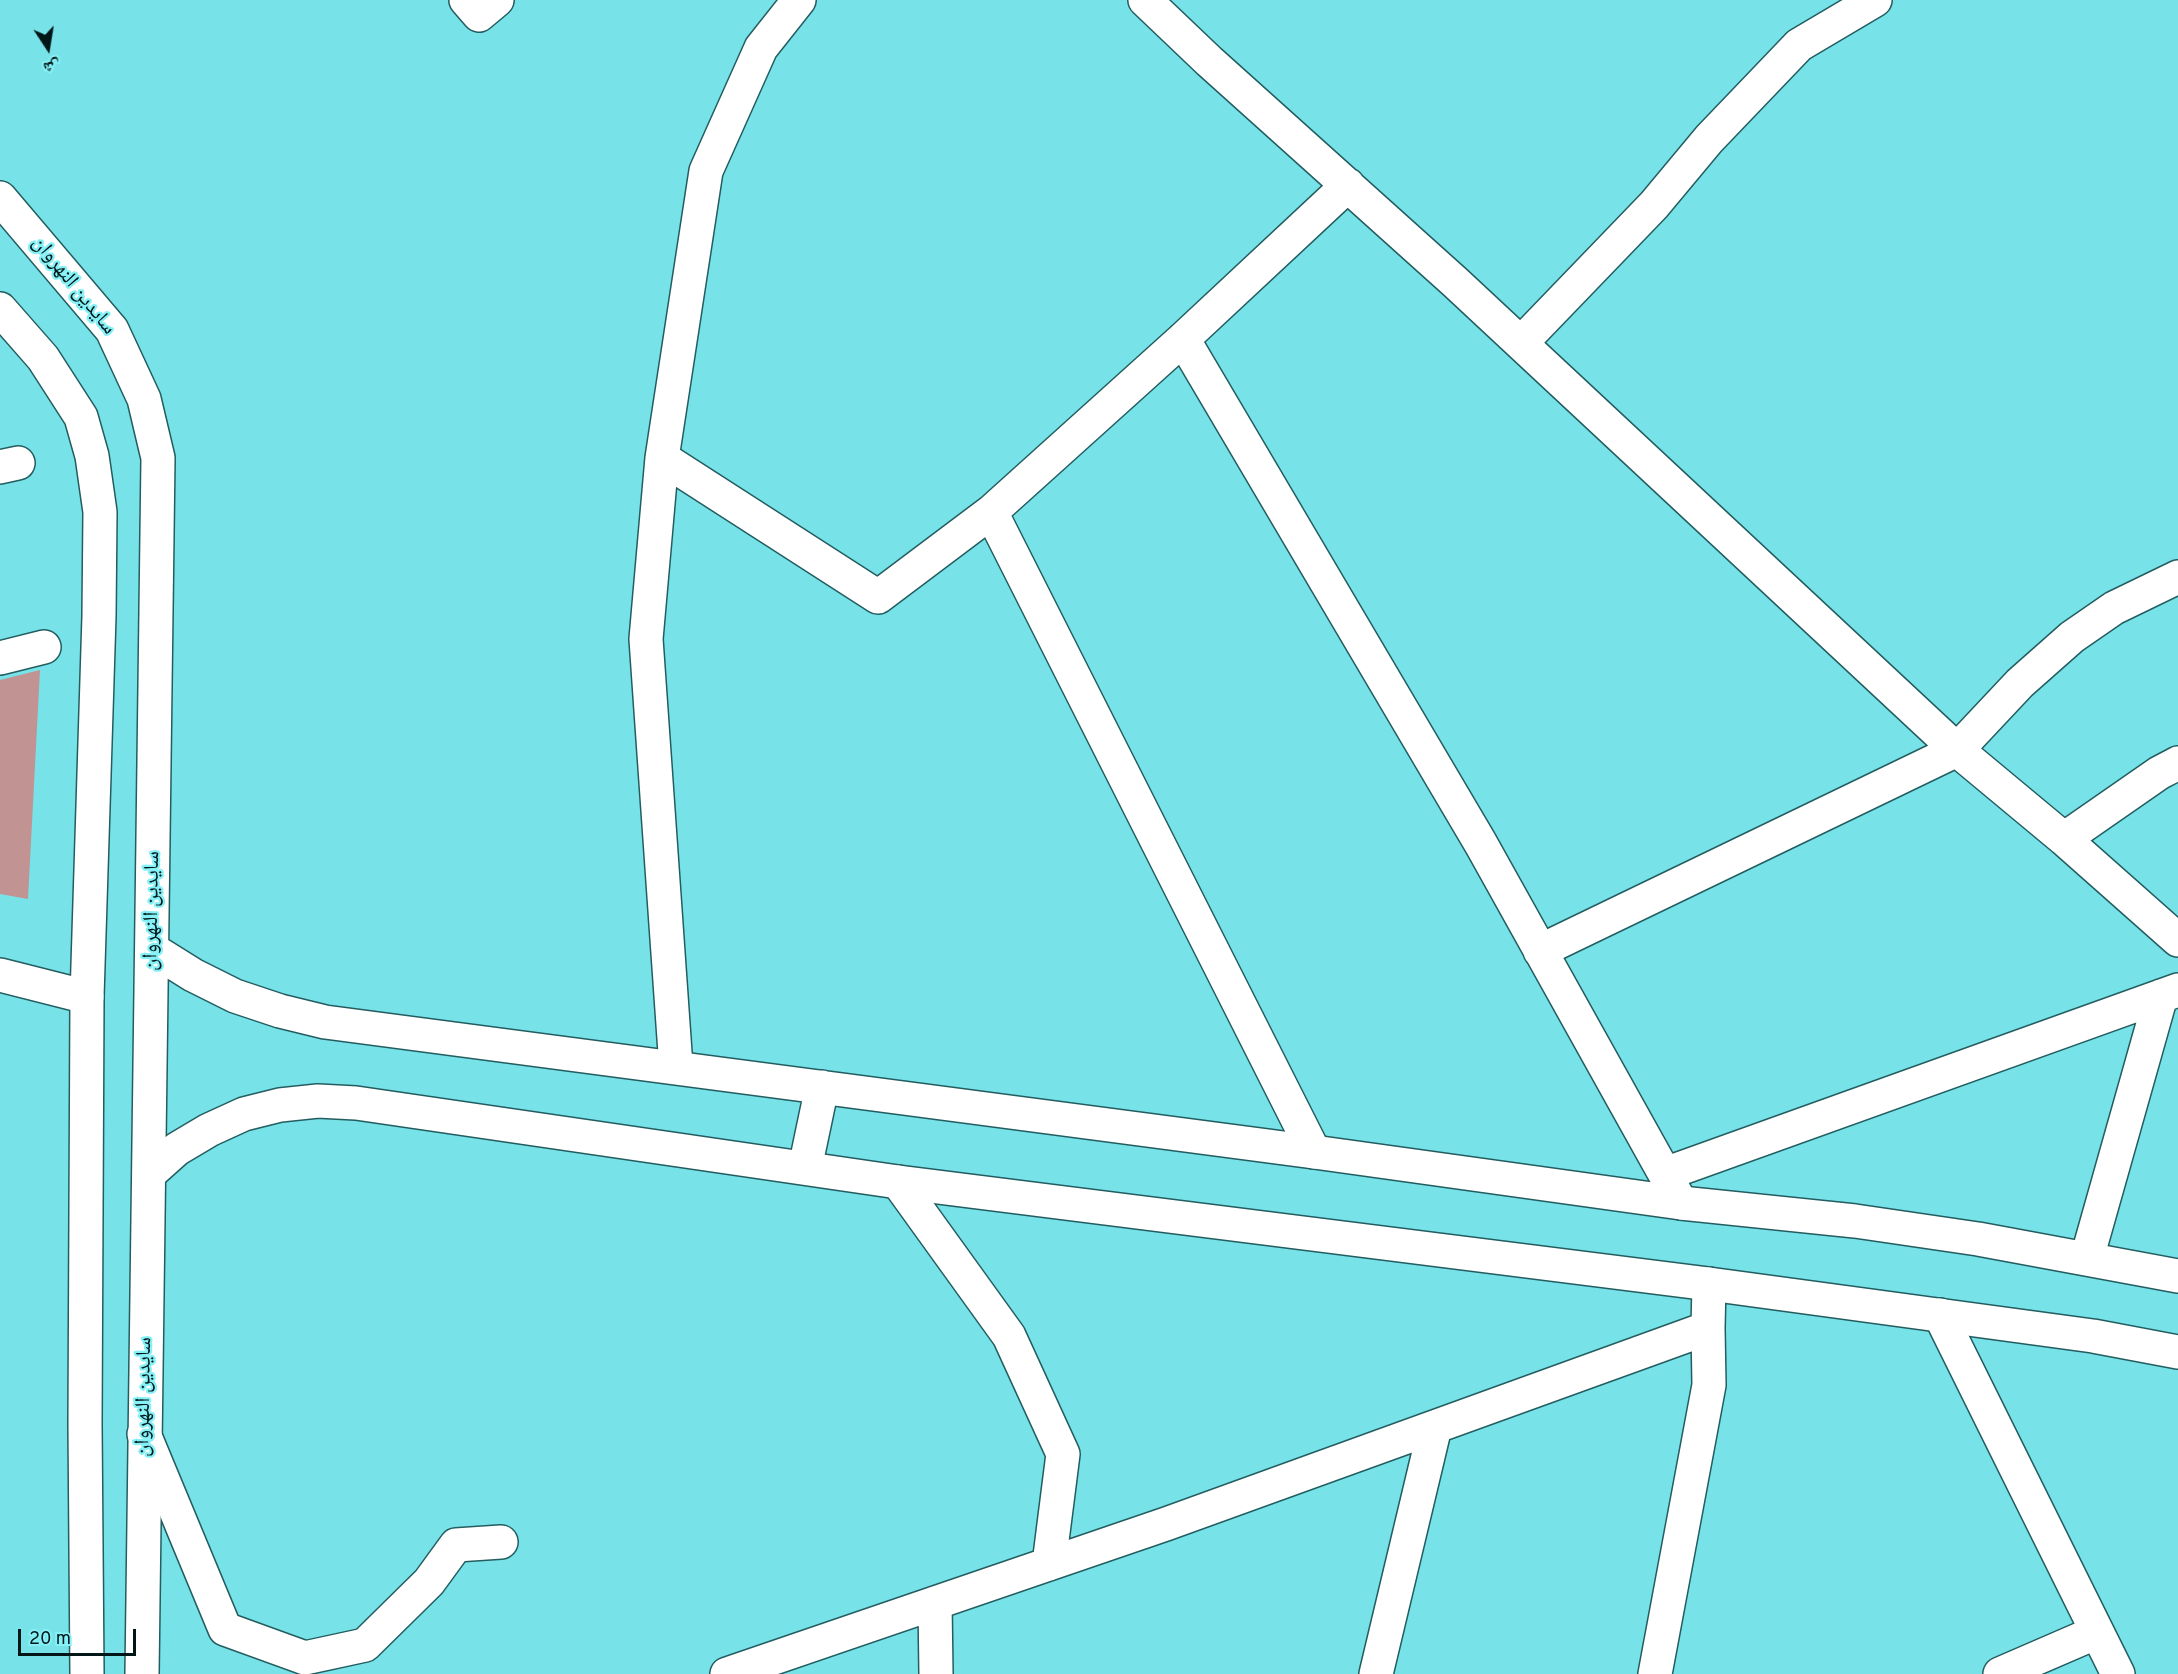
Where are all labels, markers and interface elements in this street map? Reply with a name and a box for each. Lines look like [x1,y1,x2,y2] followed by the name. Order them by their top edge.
[18,18,78,78] north arrow
[41,54,62,77] text: ش
[25,231,121,341] street label: سايدين النهروان
[139,851,167,971] street label: سايدين النهروان
[131,1337,159,1457] street label: سايدين النهروان
[21,1617,140,1655] scale bar
[29,1628,71,1651] text: 20 m

